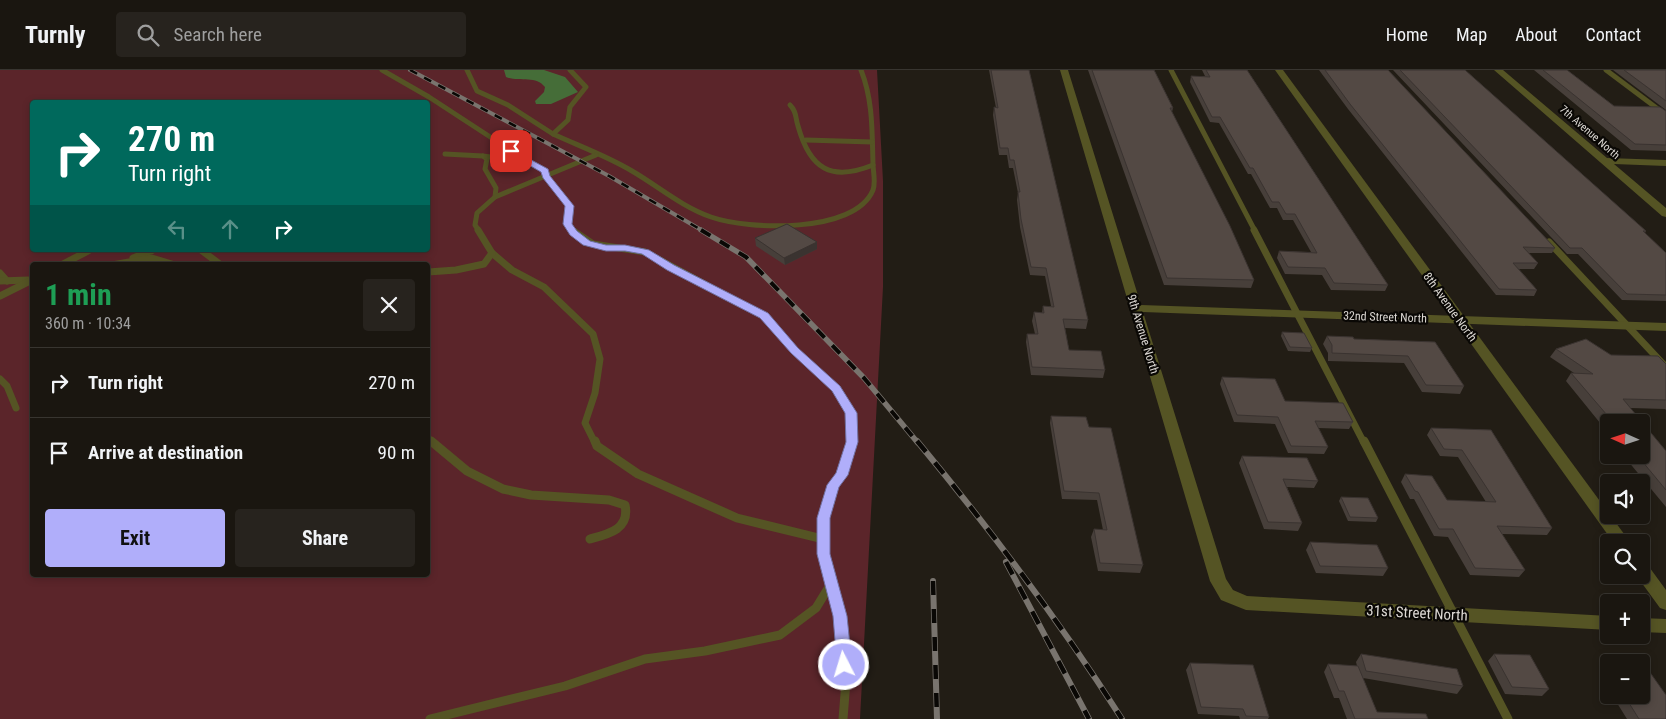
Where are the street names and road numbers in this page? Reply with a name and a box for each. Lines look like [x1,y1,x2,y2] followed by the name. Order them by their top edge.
[1557,103,1622,162] street label: 7th Avenue North
[1420,270,1480,344] street label: 8th Avenue North
[1124,293,1162,375] street label: 9th Avenue North
[1343,309,1427,325] street label: 32nd Street North
[1366,601,1468,625] street label: 31st Street North

